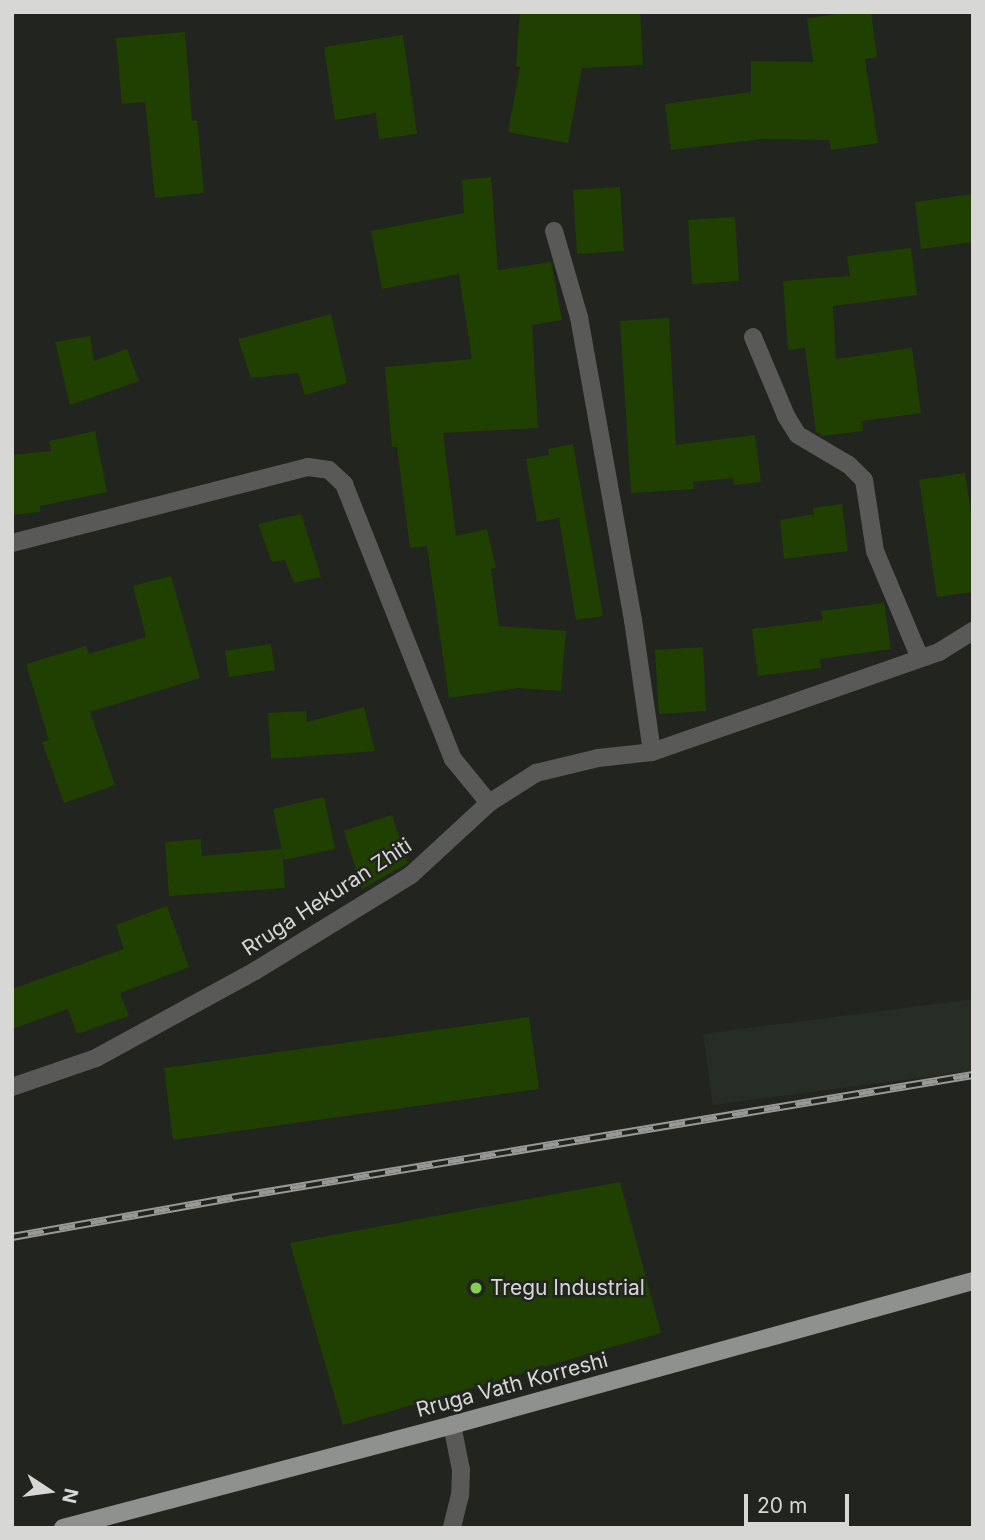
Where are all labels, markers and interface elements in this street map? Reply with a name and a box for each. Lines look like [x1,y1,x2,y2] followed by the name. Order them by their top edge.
[238,833,416,961] street label: Rruga Hekuran Zhiti
[490,1275,645,1301] place label: Tregu Industrial
[468,1280,484,1296] marker: Tregu Industrial
[413,1347,611,1423] street label: Rruga Vath Korreshi
[14,1456,84,1526] north arrow
[747,1480,852,1524] scale bar
[57,1486,83,1505] text: N
[757,1493,807,1518] text: 20 m

